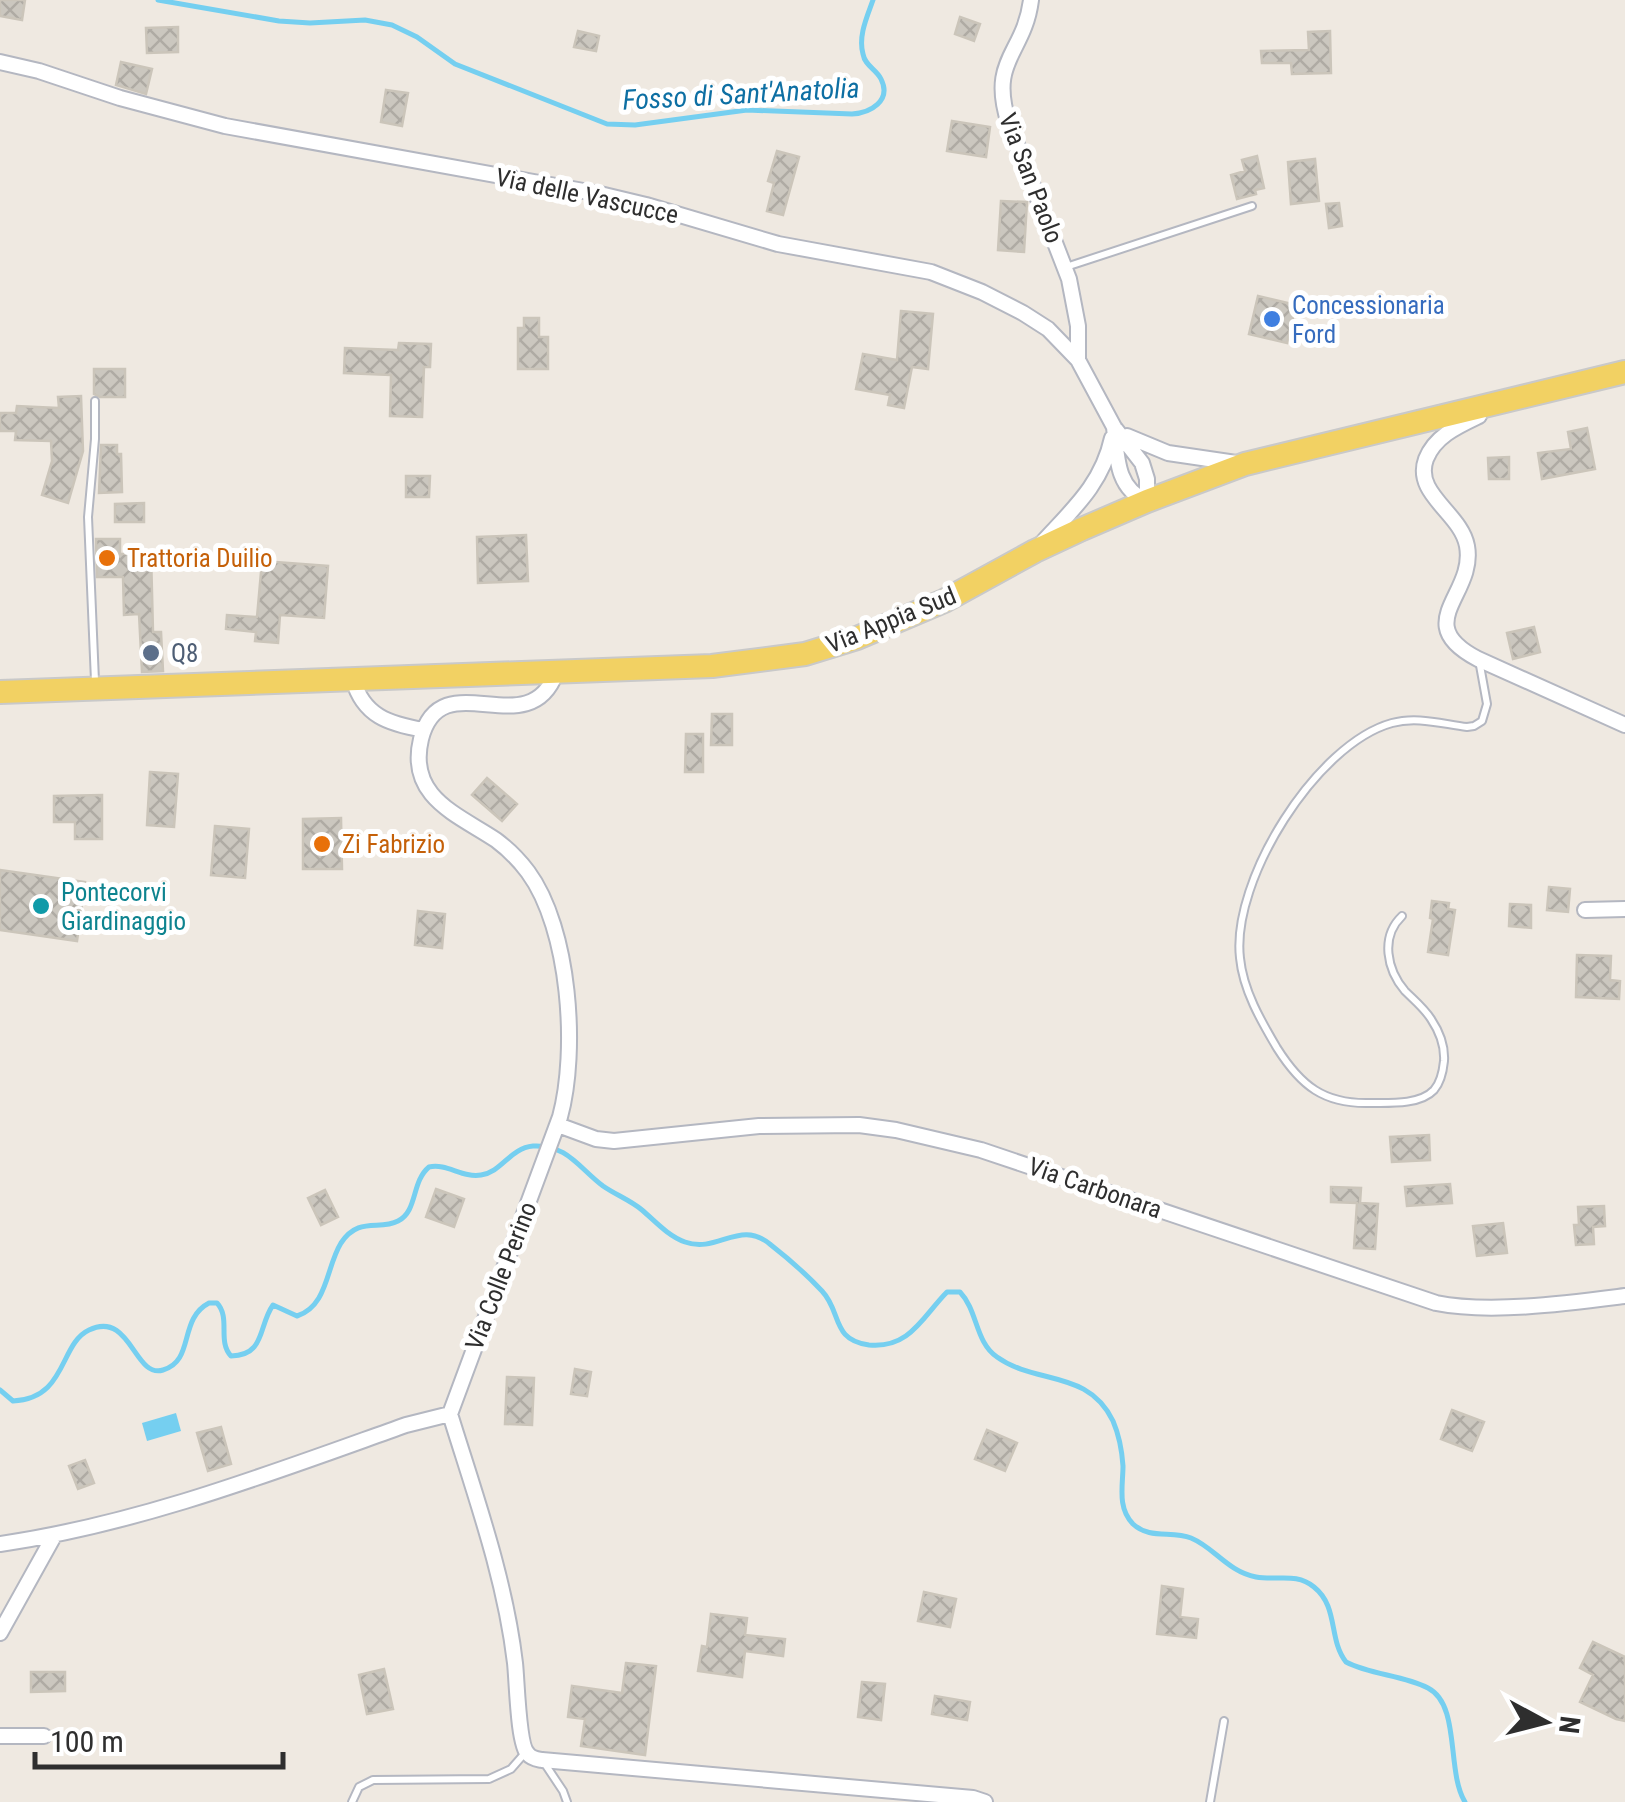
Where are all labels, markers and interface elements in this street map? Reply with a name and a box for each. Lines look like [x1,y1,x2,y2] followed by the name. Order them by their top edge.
[622,71,860,117] water label: Fosso di Sant'Anatolia
[993,109,1069,247] street label: Via San Paolo
[493,163,681,229] street label: Via delle Vascucce
[1292,291,1445,349] place label: Concessionaria Ford
[1261,308,1283,330] marker: Concessionaria Ford
[127,544,272,573] place label: Trattoria Duilio
[96,547,118,569] marker: Trattoria Duilio
[822,581,960,659] street label: Via Appia Sud
[171,639,198,668] place label: Q8
[140,642,162,664] marker: Q8
[342,830,445,859] place label: Zi Fabrizio
[311,833,333,855] marker: Zi Fabrizio
[61,878,186,936] place label: Pontecorvi Giardinaggio
[30,895,52,917] marker: Pontecorvi Giardinaggio
[1024,1152,1166,1224] street label: Via Carbonara
[459,1198,543,1354] street label: Via Colle Perino
[1495,1672,1595,1772] north arrow
[35,1707,282,1769] scale bar
[1552,1714,1587,1736] text: N
[50,1724,124,1759] text: 100 m

